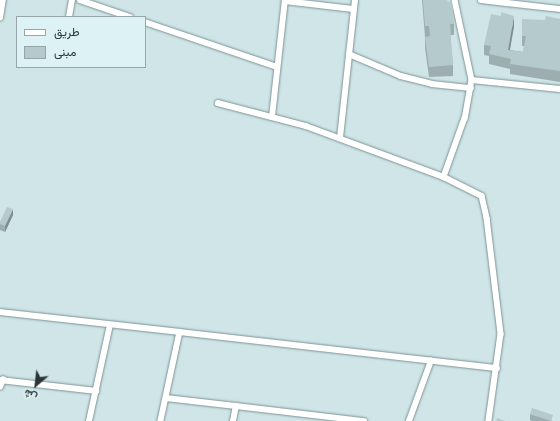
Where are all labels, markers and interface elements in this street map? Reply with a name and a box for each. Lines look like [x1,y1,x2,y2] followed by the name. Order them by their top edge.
[16,16,146,68] legend
[54,23,79,41] text: طريق
[54,43,76,61] text: مبنى
[16,365,56,405] north arrow
[21,385,40,406] text: ش

